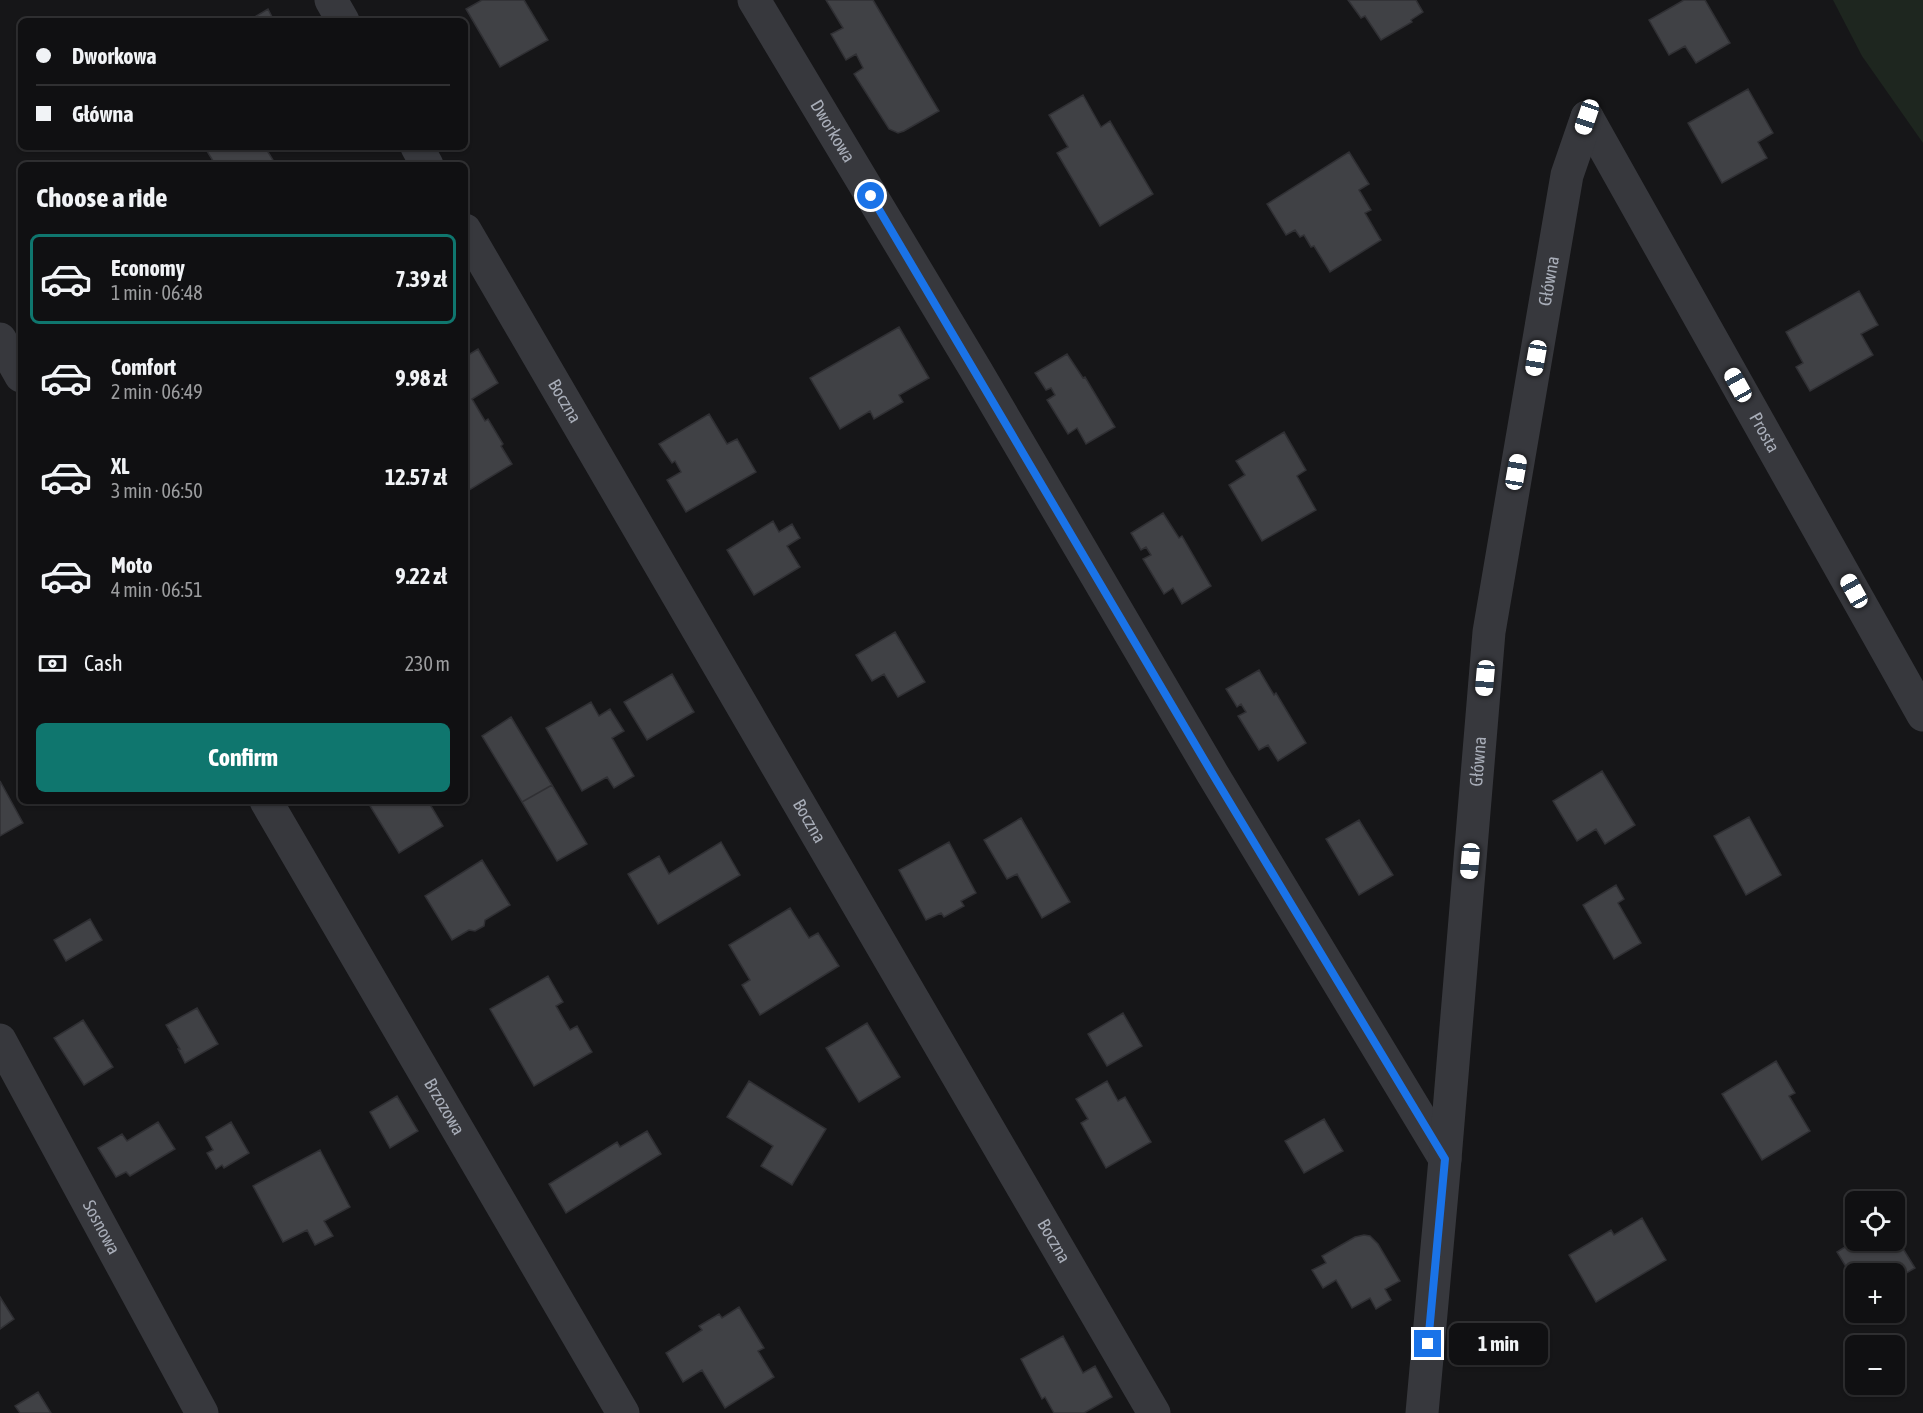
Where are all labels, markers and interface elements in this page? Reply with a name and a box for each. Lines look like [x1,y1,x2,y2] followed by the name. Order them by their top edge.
[72,43,157,69] text: Dworkowa
[806,96,860,166] street label: Dworkowa
[1573,97,1601,137] car
[72,101,133,127] text: Główna
[36,182,168,213] text: Choose a ride
[857,182,884,209] route start
[39,252,93,306] icon: car
[1534,254,1563,307] street label: Główna
[111,255,185,281] text: Economy
[395,266,447,292] text: 7.39 zł
[111,281,203,304] text: 1 min · 06:48
[1524,339,1548,377] car
[39,351,93,405] icon: car
[111,354,176,380] text: Comfort
[395,365,447,391] text: 9.98 zł
[1721,365,1755,405] car
[544,375,586,427] street label: Boczna
[111,380,203,403] text: 2 min · 06:49
[1745,409,1784,456] street label: Prosta
[39,450,93,504] icon: car
[111,453,129,479] text: XL
[1504,453,1528,491] car
[385,464,447,490] text: 12.57 zł
[111,479,203,502] text: 3 min · 06:50
[39,549,93,603] icon: car
[111,552,153,578] text: Moto
[395,563,447,589] text: 9.22 zł
[1837,571,1871,611] car
[111,578,203,601] text: 4 min · 06:51
[36,647,69,680] icon: cash
[84,650,123,676] text: Cash
[405,652,450,675] text: 230 m
[1474,659,1496,697] car
[36,723,450,792] button: Confirm
[1465,735,1490,787] street label: Główna
[789,795,831,847] street label: Boczna
[1459,842,1481,880] car
[420,1074,469,1139] street label: Brzozowa
[1845,1191,1905,1395] map controls
[1845,1191,1905,1251] button: locate
[79,1196,125,1258] street label: Sosnowa
[1033,1215,1075,1266] street label: Boczna
[1845,1263,1905,1323] button: +
[1449,1323,1548,1365] callout: 1 min
[1414,1330,1441,1357] route end
[1478,1332,1519,1355] text: 1 min
[1845,1335,1905,1395] button: −

